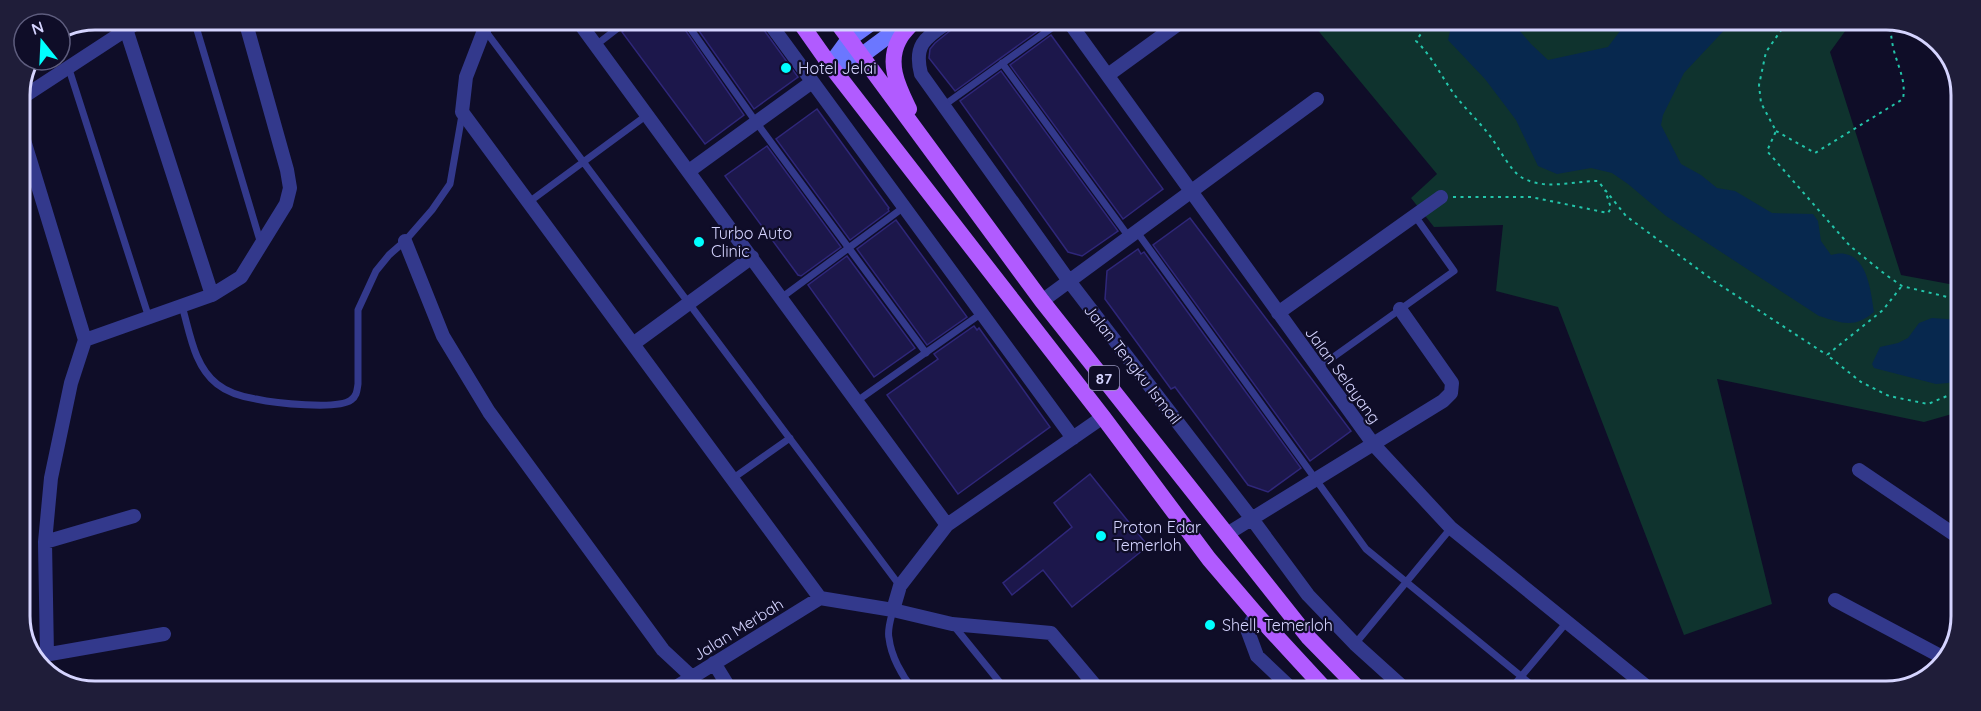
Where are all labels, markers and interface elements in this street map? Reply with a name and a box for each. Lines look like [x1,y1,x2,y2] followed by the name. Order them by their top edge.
[12,12,72,72] north arrow
[29,16,46,39] text: N
[798,58,877,78] place label: Hotel Jelai
[779,61,793,75] marker: Hotel Jelai
[711,223,792,261] place label: Turbo Auto Clinic
[692,235,706,249] marker: Turbo Auto Clinic
[1080,300,1186,428] street label: Jalan Tengku Ismail
[1301,322,1385,428] street label: Jalan Selayang
[1089,366,1119,390] road number: 87
[1113,517,1201,555] place label: Proton Edar Temerloh
[1094,529,1108,543] marker: Proton Edar Temerloh
[689,593,787,665] street label: Jalan Merbah
[1222,615,1333,635] place label: Shell, Temerloh
[1203,618,1217,632] marker: Shell, Temerloh

